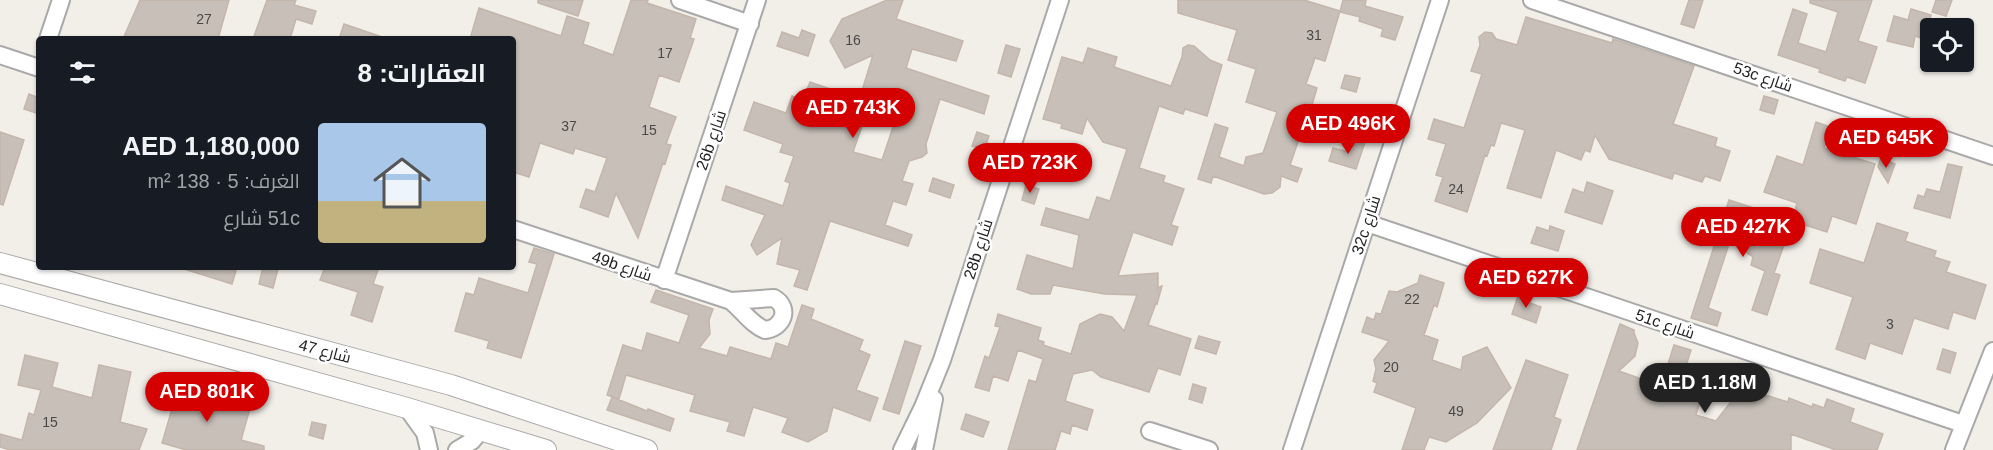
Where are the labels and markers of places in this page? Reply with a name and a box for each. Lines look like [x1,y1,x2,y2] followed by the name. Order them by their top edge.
[791,88,915,139] pin: AED 743K
[1286,104,1410,155] pin: AED 496K
[1824,118,1948,169] pin: AED 645K
[968,143,1092,194] pin: AED 723K
[1681,207,1805,258] pin: AED 427K
[1464,258,1588,309] pin: AED 627K
[1636,363,1774,414] pin: AED 1.18M
[145,372,269,423] pin: AED 801K

